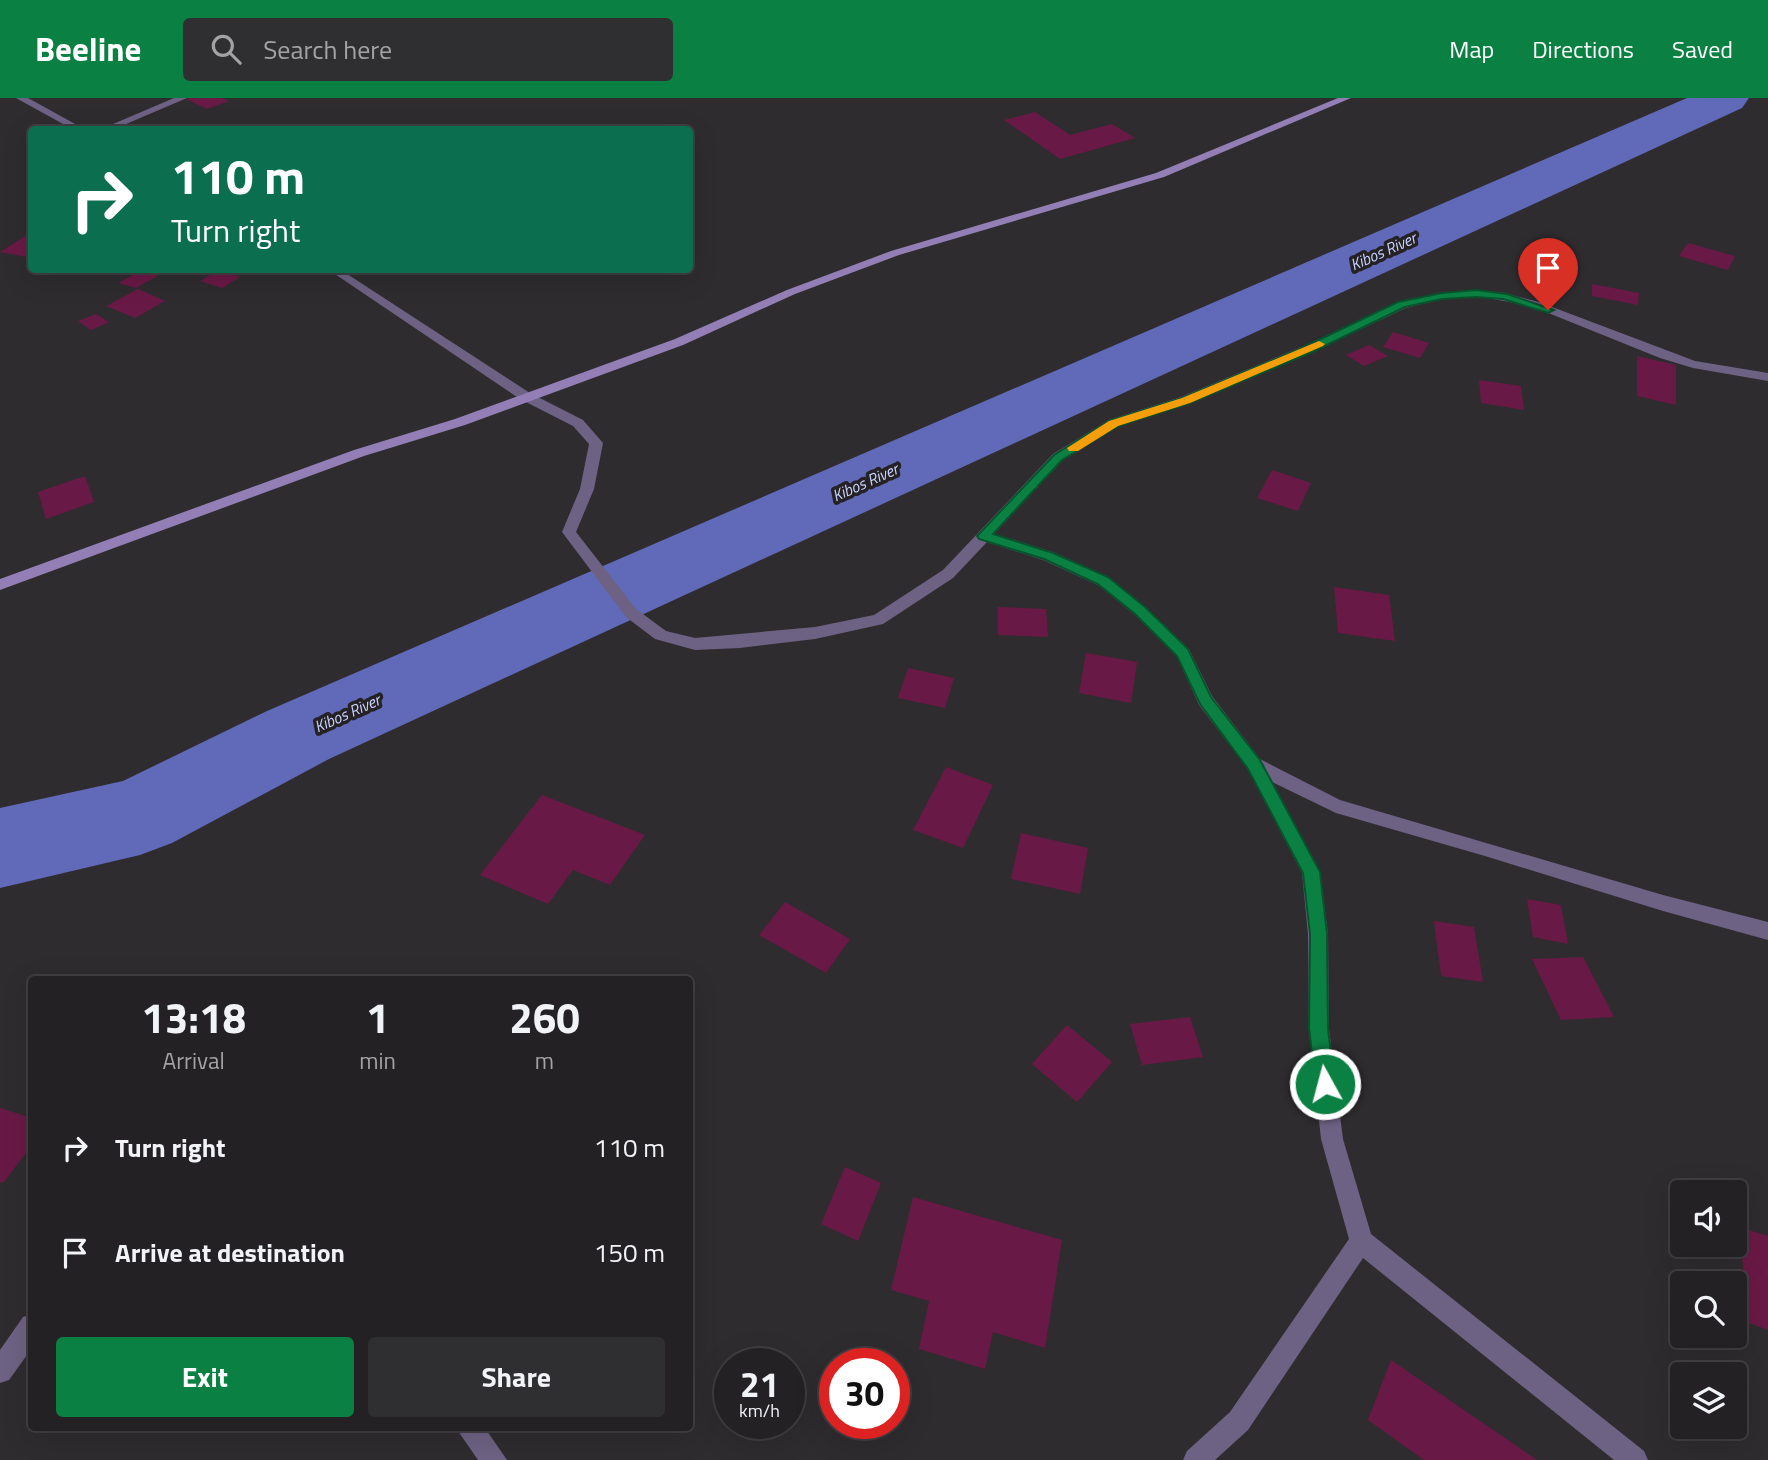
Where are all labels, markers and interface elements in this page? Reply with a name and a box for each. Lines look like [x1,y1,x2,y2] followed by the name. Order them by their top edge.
[183,18,673,81] search box
[35,24,141,74] text: Beeline
[207,30,245,68] icon: search
[263,30,392,69] text: Search here
[1449,31,1494,67] text: Map
[1532,31,1634,67] text: Directions
[1672,31,1733,67] text: Saved
[171,138,305,213] text: 110 m
[56,154,147,245] icon: right
[171,206,300,254] text: Turn right
[1346,225,1422,276] water label: Kibos River
[1518,238,1578,310] pin
[1529,249,1567,287] icon: arrive
[828,456,904,507] water label: Kibos River
[310,687,386,738] water label: Kibos River
[141,985,246,1049] text: 13:18
[366,985,389,1049] text: 1
[509,985,580,1049] text: 260
[162,1043,225,1078] text: Arrival
[359,1043,396,1078] text: min
[535,1043,554,1078] text: m
[1288,1047,1362,1121] position arrow
[115,1128,226,1167] text: Turn right
[594,1128,665,1167] text: 110 m
[56,1129,94,1167] icon: right
[1670,1180,1747,1439] map controls
[1670,1180,1747,1257] button: sound
[115,1233,345,1272] text: Arrive at destination
[594,1233,665,1272] text: 150 m
[56,1234,94,1272] icon: arrive
[1670,1271,1747,1348] button: search
[56,1337,354,1417] button: Exit
[368,1337,665,1417] button: Share
[819,1348,910,1439] speed limit sign: 30
[740,1357,779,1411] text: 21
[1670,1362,1747,1439] button: layers
[739,1397,780,1424] text: km/h

